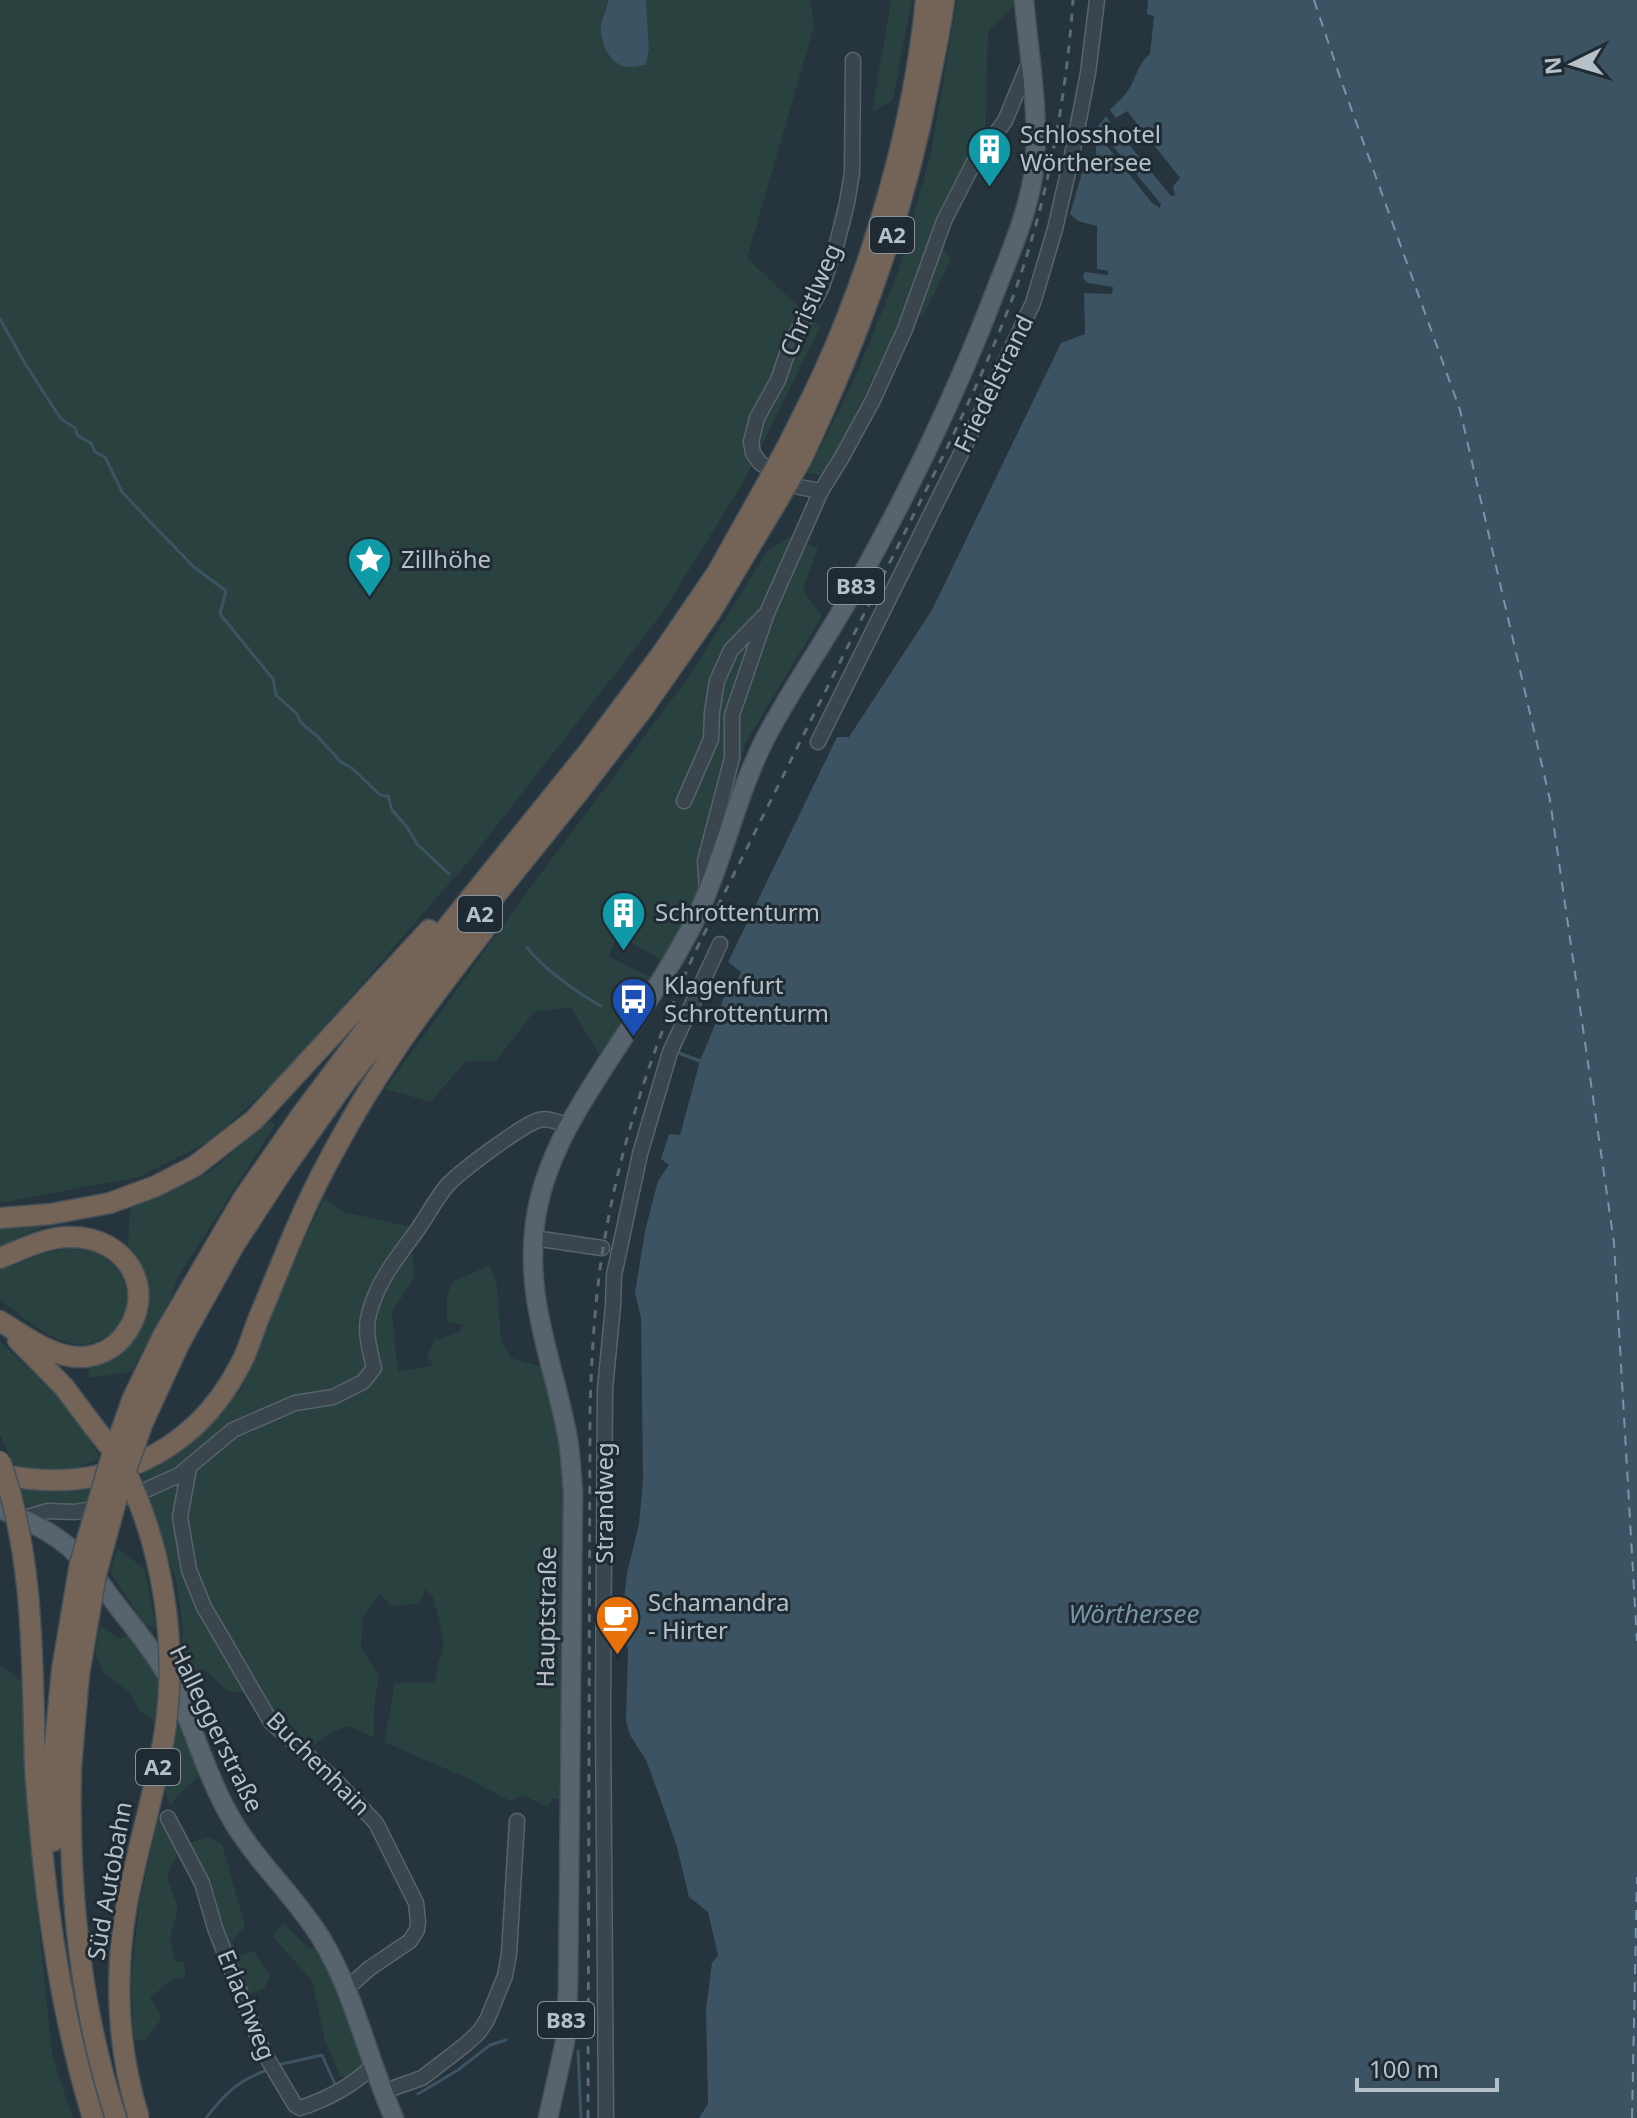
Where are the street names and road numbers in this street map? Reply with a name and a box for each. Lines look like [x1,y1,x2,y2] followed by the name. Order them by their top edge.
[870,217,914,253] road number: A2
[771,238,848,361] street label: Christlweg
[945,309,1040,458] street label: Friedelstrand
[828,568,884,604] road number: B83
[458,896,502,932] road number: A2
[587,1442,620,1564] street label: Strandweg
[528,1546,563,1688] street label: Hauptstraße
[163,1639,272,1817] street label: Halleggerstraße
[260,1704,378,1822] street label: Buchenhain
[136,1749,180,1785] road number: A2
[78,1799,139,1963] street label: Süd Autobahn
[210,1944,284,2065] street label: Erlachweg
[538,2002,594,2038] road number: B83

